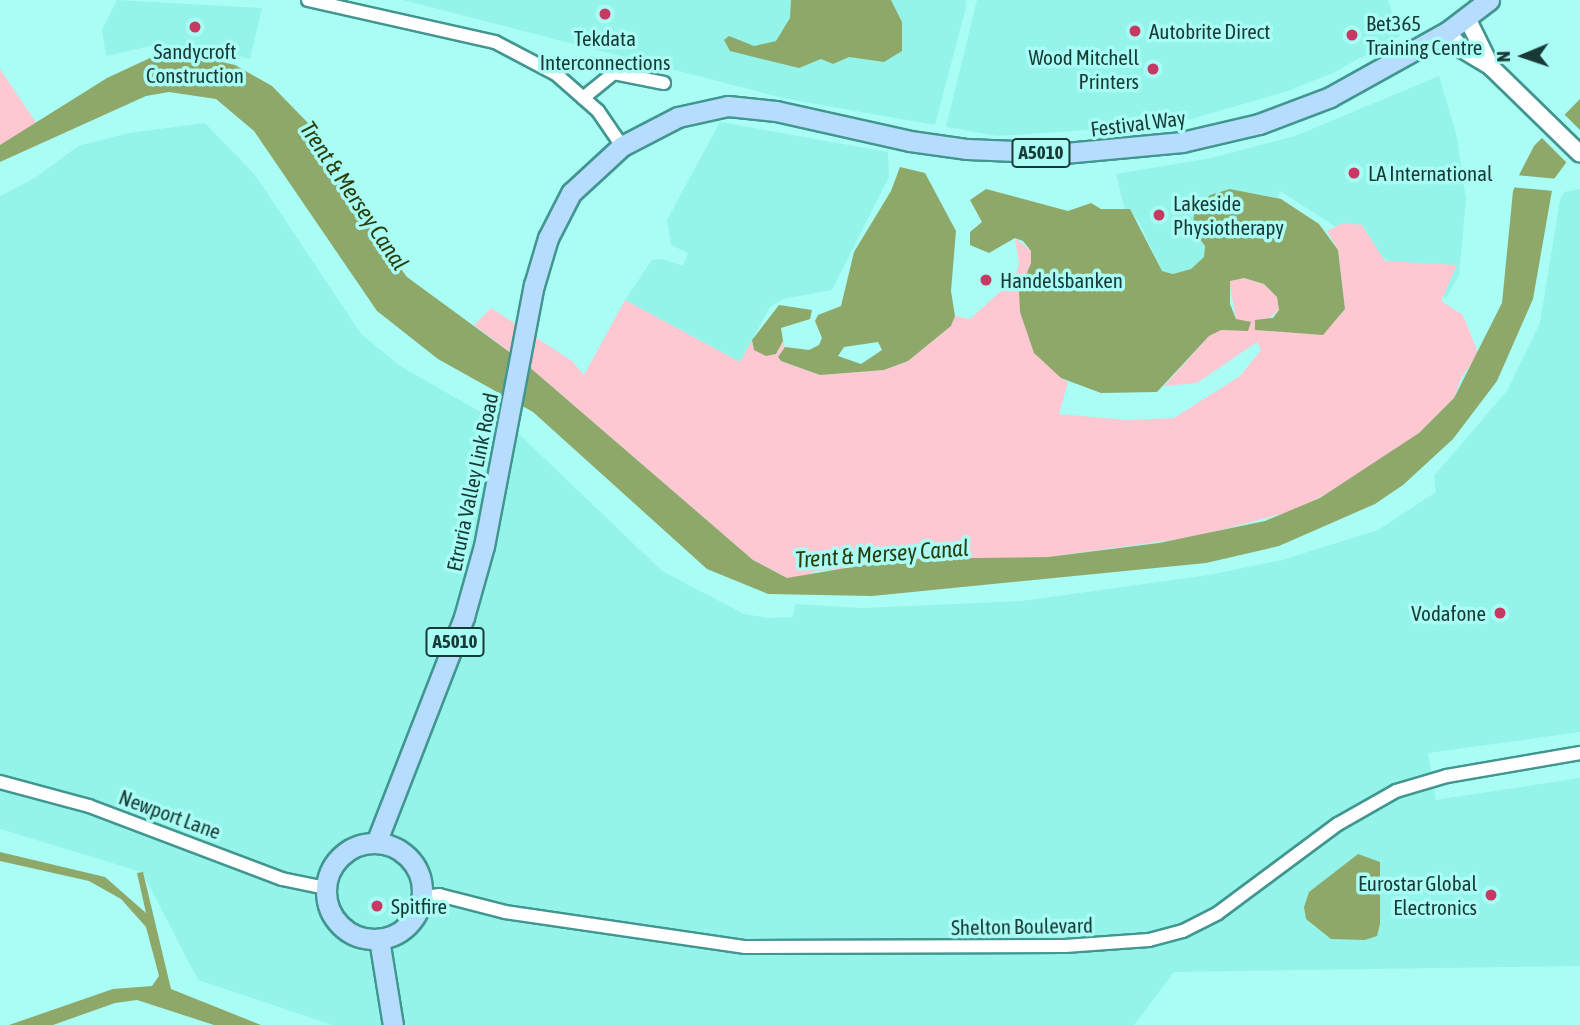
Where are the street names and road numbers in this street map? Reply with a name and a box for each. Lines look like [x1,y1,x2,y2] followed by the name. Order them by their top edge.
[1089,105,1187,141] street label: Festival Way
[1011,138,1071,168] road number: A5010
[441,391,503,573] street label: Etruria Valley Link Road
[425,626,485,657] road number: A5010
[116,784,224,844] street label: Newport Lane
[951,912,1093,940] street label: Shelton Boulevard

